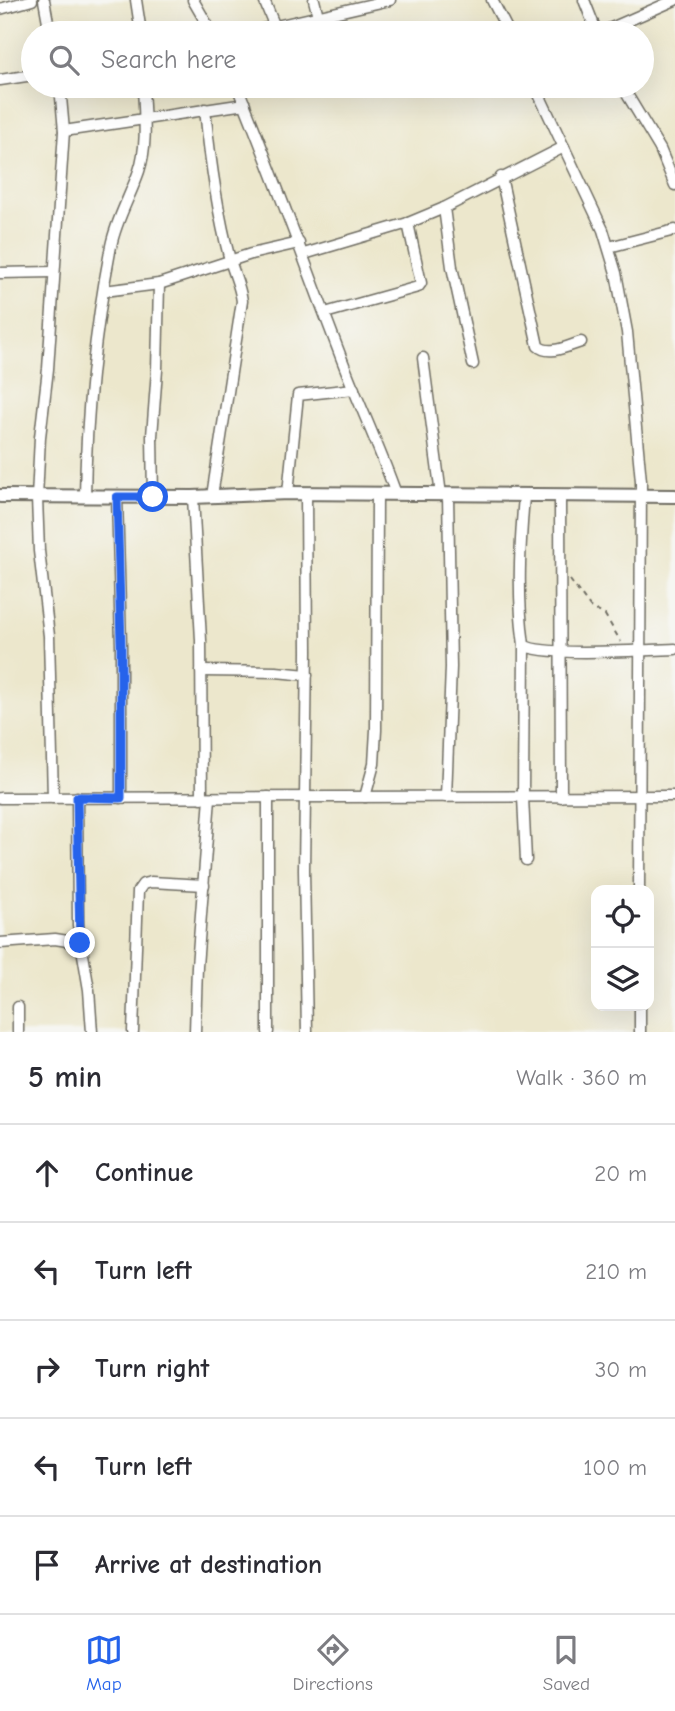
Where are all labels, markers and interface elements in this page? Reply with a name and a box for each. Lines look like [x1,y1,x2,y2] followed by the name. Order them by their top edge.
[21,21,654,98] search box
[45,41,83,79] icon: search
[101,45,236,75] text: Search here
[137,481,168,512] route start
[591,885,654,1011] map controls
[591,885,654,948] button: locate
[64,927,95,958] route end
[591,948,654,1011] button: layers
[28,1060,102,1095] text: 5 min
[516,1064,647,1091] text: Walk · 360 m
[28,1154,66,1192] icon: ahead
[95,1158,193,1188] text: Continue
[594,1160,647,1187] text: 20 m
[28,1252,66,1290] icon: left
[95,1256,192,1286] text: Turn left
[585,1258,647,1285] text: 210 m
[28,1350,66,1388] icon: right
[95,1354,209,1384] text: Turn right
[595,1356,647,1383] text: 30 m
[28,1448,66,1486] icon: left
[95,1452,192,1482] text: Turn left
[583,1454,647,1481] text: 100 m
[28,1546,66,1584] icon: arrive
[95,1550,322,1580] text: Arrive at destination
[85,1631,123,1695] tab: Map
[293,1631,373,1695] tab: Directions
[543,1631,590,1695] tab: Saved

